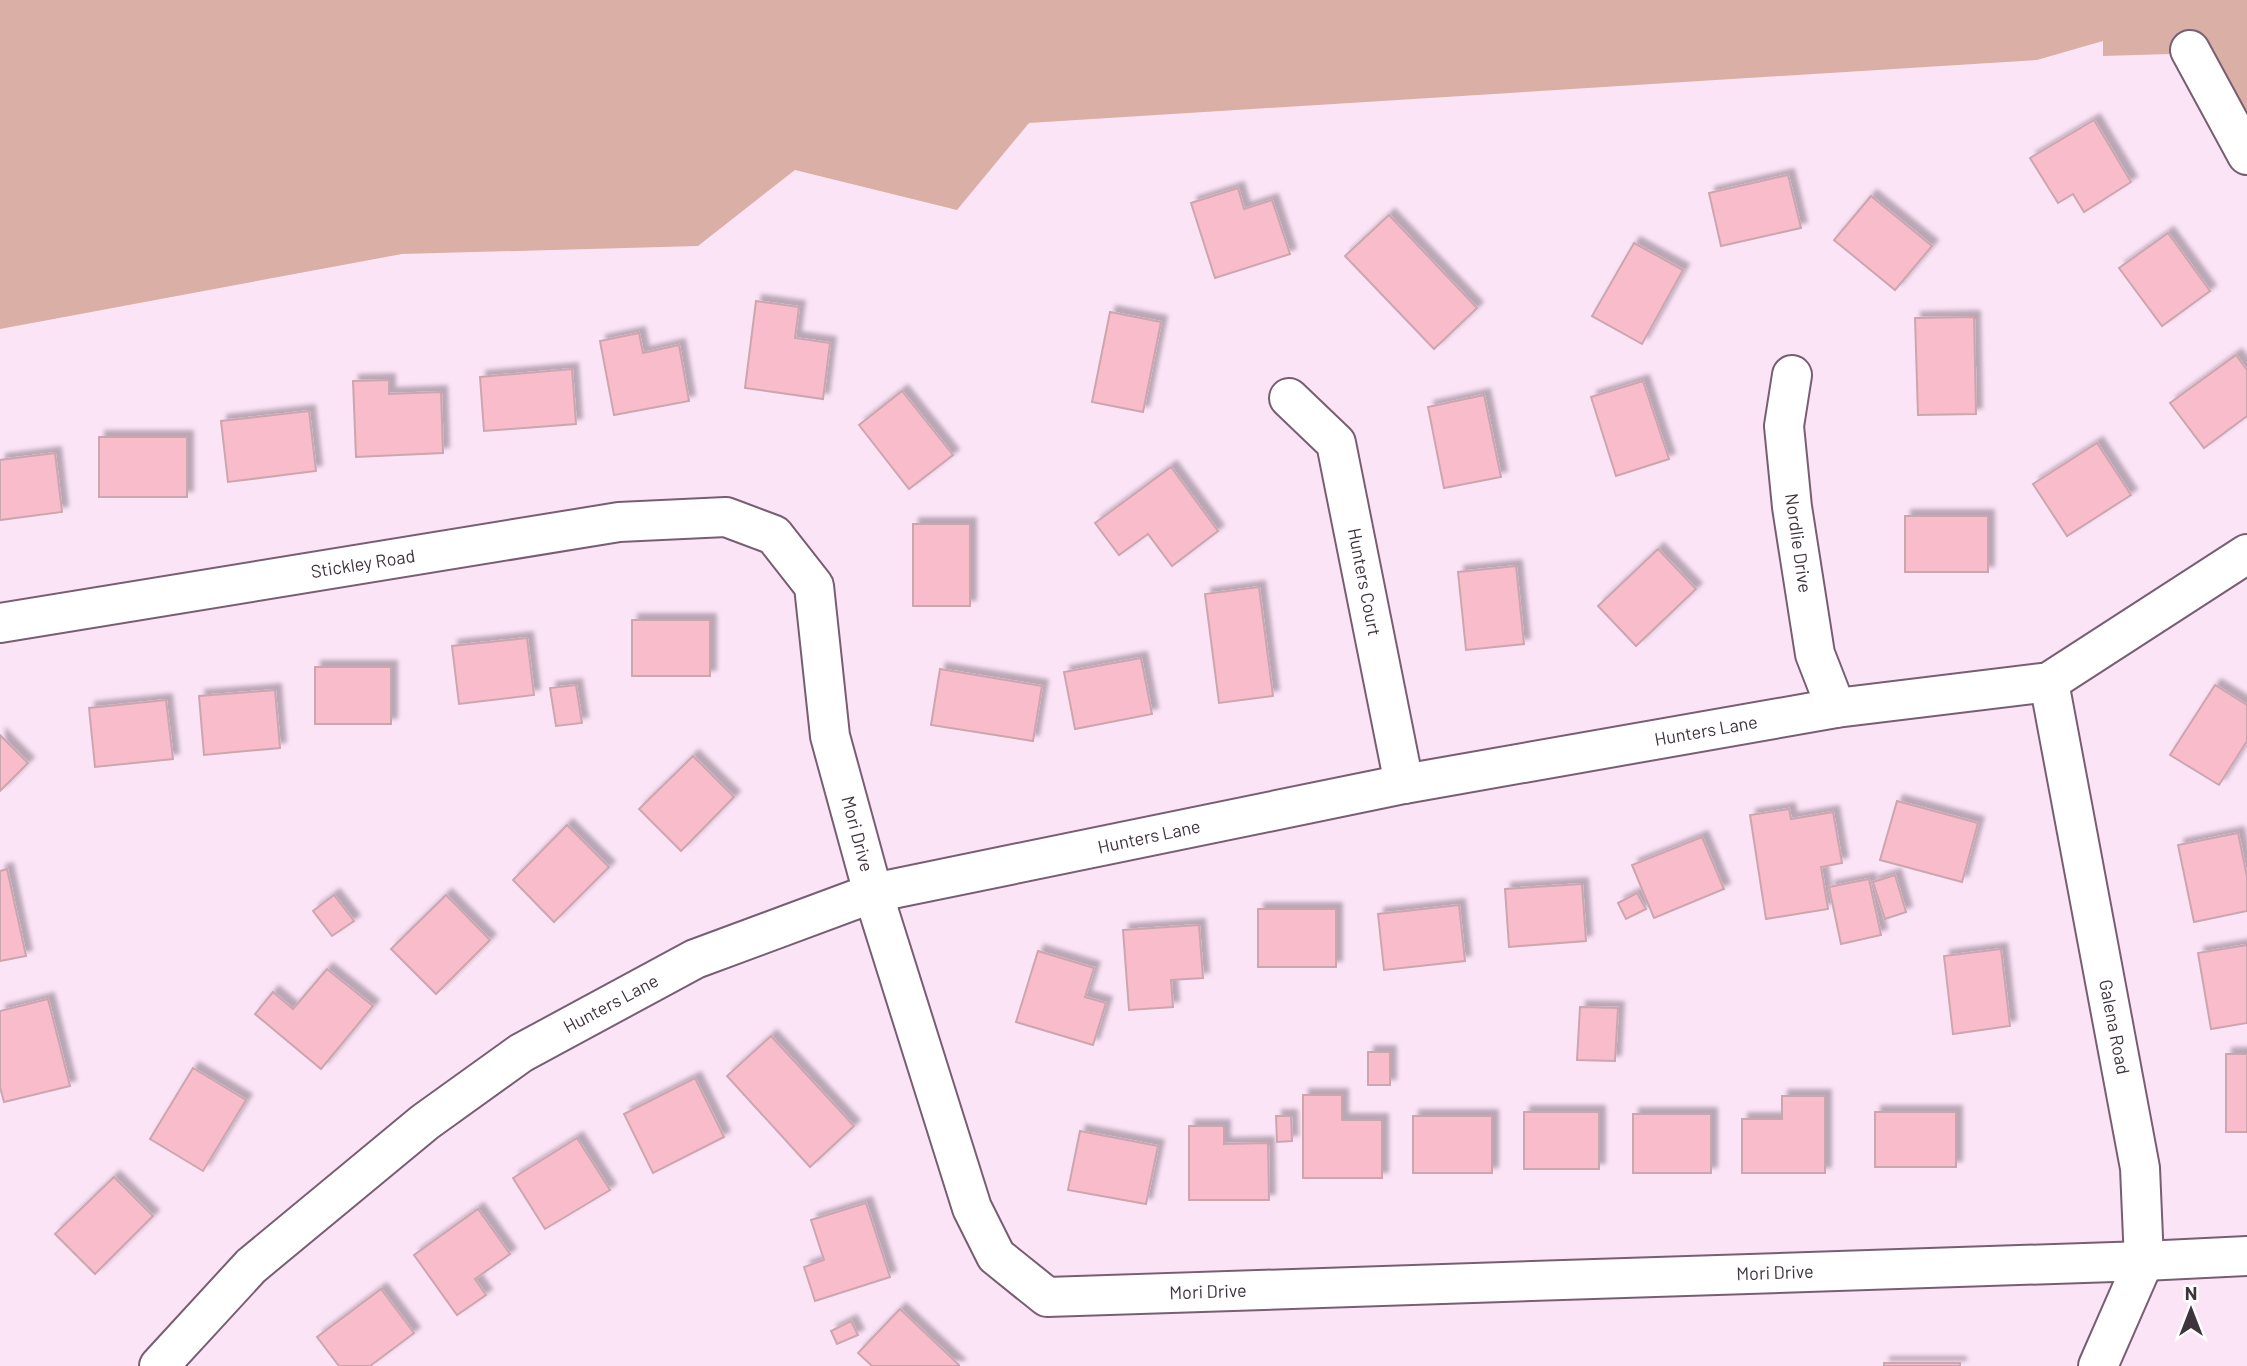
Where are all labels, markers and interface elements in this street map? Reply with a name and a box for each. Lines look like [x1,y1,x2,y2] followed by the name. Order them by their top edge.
[1781,492,1817,594] street label: Nordlie Drive
[1344,526,1386,638] street label: Hunters Court
[309,544,417,582] street label: Stickley Road
[1653,710,1759,750] street label: Hunters Lane
[837,793,879,874] street label: Mori Drive
[1095,814,1202,858] street label: Hunters Lane
[559,969,662,1037] street label: Hunters Lane
[2095,978,2135,1076] street label: Galena Road
[1736,1260,1814,1284] street label: Mori Drive
[2156,1275,2226,1345] north arrow
[1169,1279,1247,1303] street label: Mori Drive
[2185,1281,2197,1304] text: N

